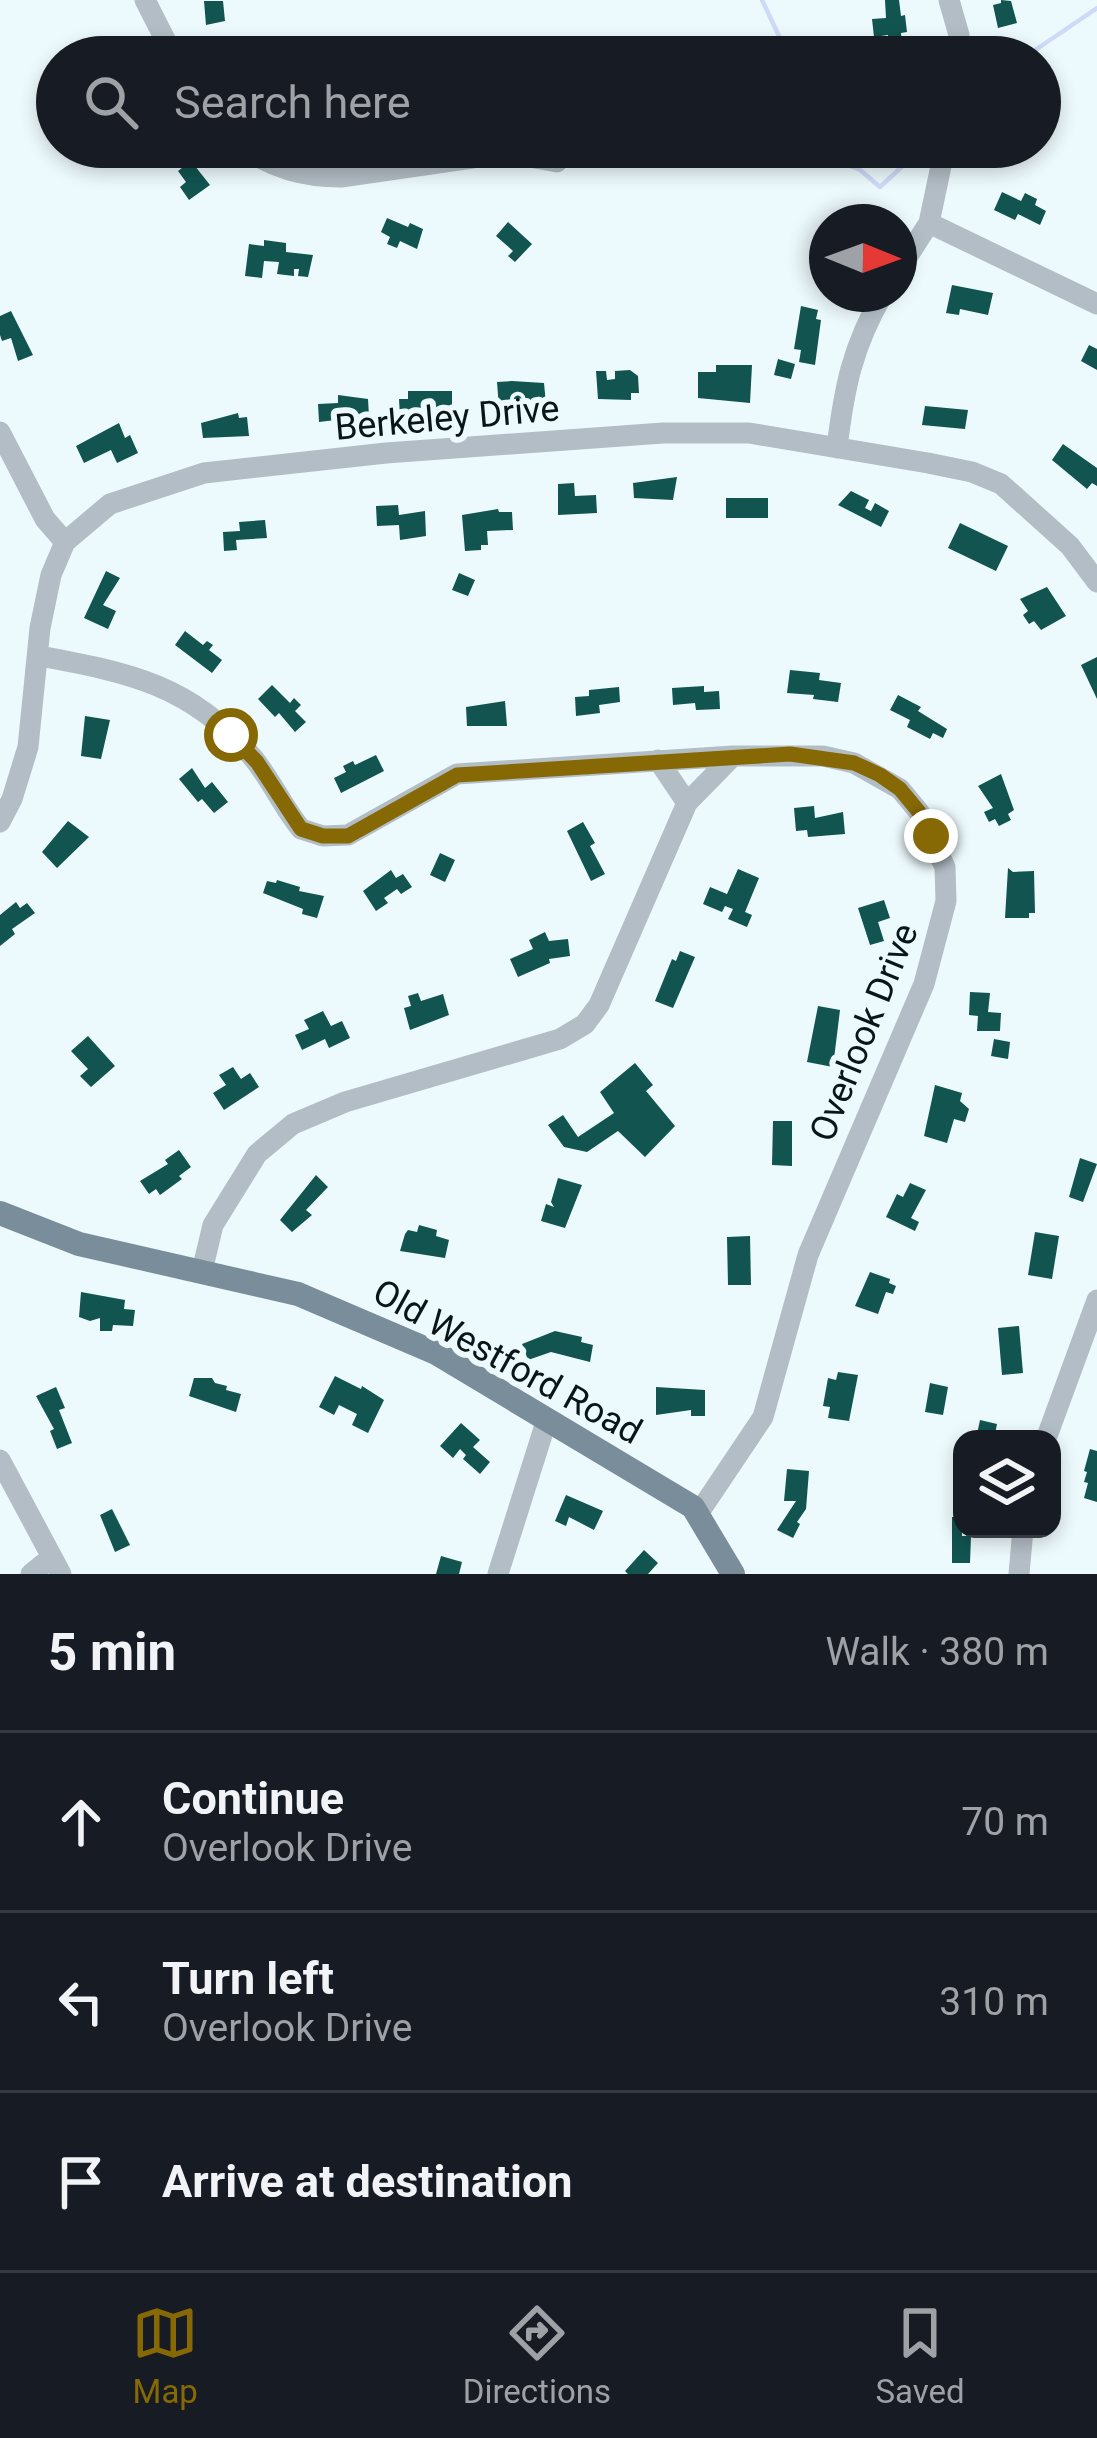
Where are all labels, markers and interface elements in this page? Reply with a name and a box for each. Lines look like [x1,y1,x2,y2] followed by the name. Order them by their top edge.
[36,36,1061,168] search box
[78,69,144,135] icon: search
[174,76,411,129] text: Search here
[809,204,917,312] north arrow
[333,387,561,449] street label: Berkeley Drive
[204,708,258,762] route start
[904,809,958,863] route end
[801,917,927,1147] street label: Overlook Drive
[366,1271,649,1453] street label: Old Westford Road
[953,1430,1061,1538] map controls
[953,1430,1061,1538] button: layers
[48,1623,176,1682] text: 5 min
[825,1629,1049,1675] text: Walk · 380 m
[162,1772,344,1825] text: Continue
[48,1789,114,1855] icon: ahead
[961,1799,1049,1845] text: 70 m
[162,1825,412,1871] text: Overlook Drive
[162,1952,334,2005] text: Turn left
[48,1969,114,2035] icon: left
[939,1979,1049,2025] text: 310 m
[162,2005,412,2051] text: Overlook Drive
[48,2149,114,2215] icon: arrive
[162,2155,573,2208] text: Arrive at destination
[132,2300,198,2411] tab: Map
[463,2300,611,2411] tab: Directions
[876,2300,965,2411] tab: Saved

